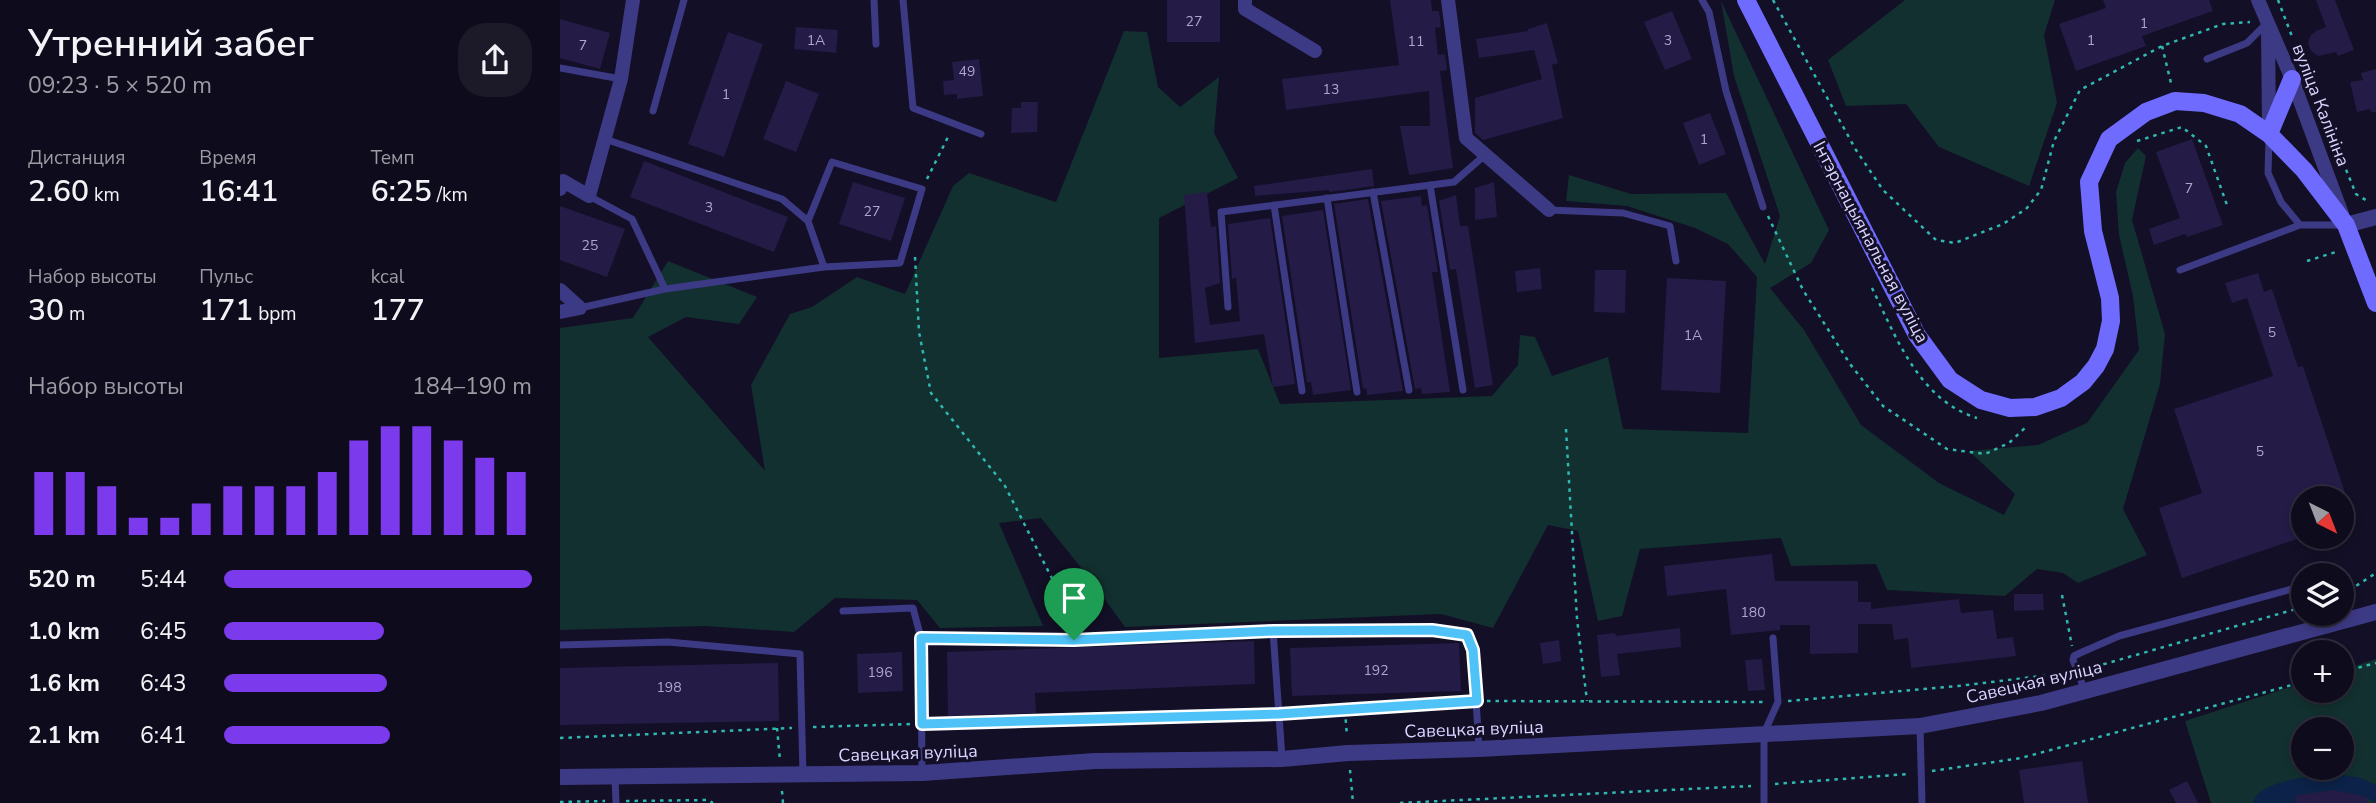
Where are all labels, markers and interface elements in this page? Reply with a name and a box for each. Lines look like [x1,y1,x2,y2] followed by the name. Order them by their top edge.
[1186,12,1202,31] house number: 27
[2140,14,2148,33] house number: 1
[28,18,314,69] text: Утренний забег
[458,23,532,97] button: share
[807,31,825,50] house number: 1А
[1664,31,1672,50] house number: 3
[2087,31,2095,50] house number: 1
[1408,32,1424,51] house number: 11
[579,36,587,55] house number: 7
[2287,40,2355,170] street label: вуліца Калініна
[959,62,975,81] house number: 49
[28,70,212,101] text: 09:23 · 5 × 520 m
[1323,80,1339,99] house number: 13
[722,85,730,104] house number: 1
[1700,130,1708,149] house number: 1
[1808,137,1934,347] street label: Інтэрнацыянальная вуліца
[28,145,125,171] text: Дистанция
[199,145,257,171] text: Время
[371,145,415,171] text: Темп
[28,171,89,212] text: 2.60
[199,171,278,212] text: 16:41
[371,171,432,212] text: 6:25
[2185,179,2193,198] house number: 7
[89,182,120,208] text: km
[432,182,468,208] text: /km
[705,198,713,217] house number: 3
[864,202,880,221] house number: 27
[582,236,598,255] house number: 25
[28,264,157,290] text: Набор высоты
[199,264,253,290] text: Пульс
[371,264,404,290] text: kcal
[28,290,64,331] text: 30
[199,290,253,331] text: 171
[371,290,425,331] text: 177
[64,301,85,327] text: m
[253,301,297,327] text: bpm
[2268,323,2276,342] house number: 5
[1684,326,1702,345] house number: 1А
[28,371,184,402] text: Набор высоты
[412,371,532,402] text: 184–190 m
[2256,442,2264,461] house number: 5
[2291,486,2354,550] north arrow
[2291,486,2354,780] map controls
[2291,563,2354,626] button: layers
[28,564,96,595] text: 520 m
[140,564,187,595] text: 5:44
[1044,568,1104,640] pin
[1055,579,1093,617] icon: arrive
[1740,603,1766,622] house number: 180
[28,616,100,647] text: 1.0 km
[140,616,187,647] text: 6:45
[2291,640,2354,703] button: +
[1963,655,2105,709] street label: Савецкая вуліца
[1363,661,1389,680] house number: 192
[867,663,893,682] house number: 196
[28,668,100,699] text: 1.6 km
[140,668,187,699] text: 6:43
[656,678,682,697] house number: 198
[1404,715,1544,743] street label: Савецкая вуліца
[2291,717,2354,780] button: −
[28,720,100,751] text: 2.1 km
[140,720,187,751] text: 6:41
[838,739,978,767] street label: Савецкая вуліца

